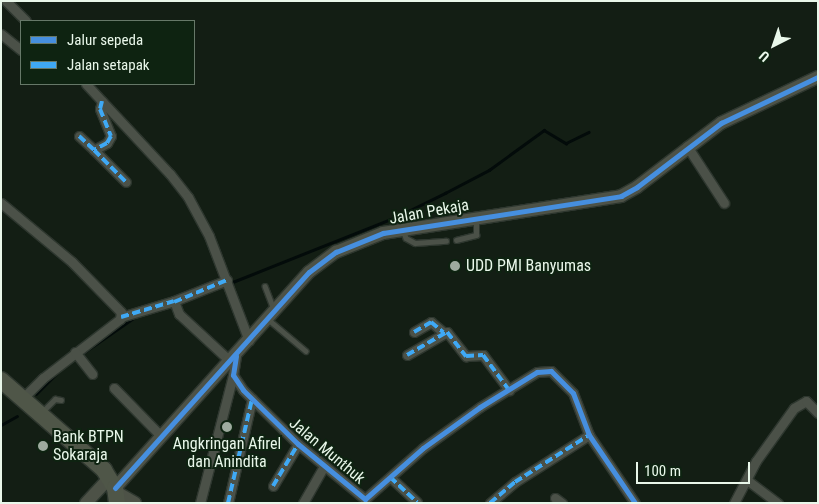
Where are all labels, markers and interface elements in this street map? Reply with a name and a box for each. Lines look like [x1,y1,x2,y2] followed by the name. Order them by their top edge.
[20,20,195,85] legend
[749,20,799,70] north arrow
[67,31,143,49] text: Jalur sepeda
[756,48,772,65] text: U
[67,56,150,74] text: Jalan setapak
[388,196,470,228] street label: Jalan Pekaja
[466,256,591,276] place label: UDD PMI Banyumas
[448,259,462,273] marker: UDD PMI Banyumas
[285,414,369,488] street label: Jalan Munthuk
[221,421,233,433] marker: Angkringan Afirel dan Anindita
[53,427,124,465] place label: Bank BTPN Sokaraja
[173,434,281,472] place label: Angkringan Afirel dan Anindita
[37,440,49,452] marker: Bank BTPN Sokaraja
[639,452,753,484] scale bar
[644,462,681,480] text: 100 m

